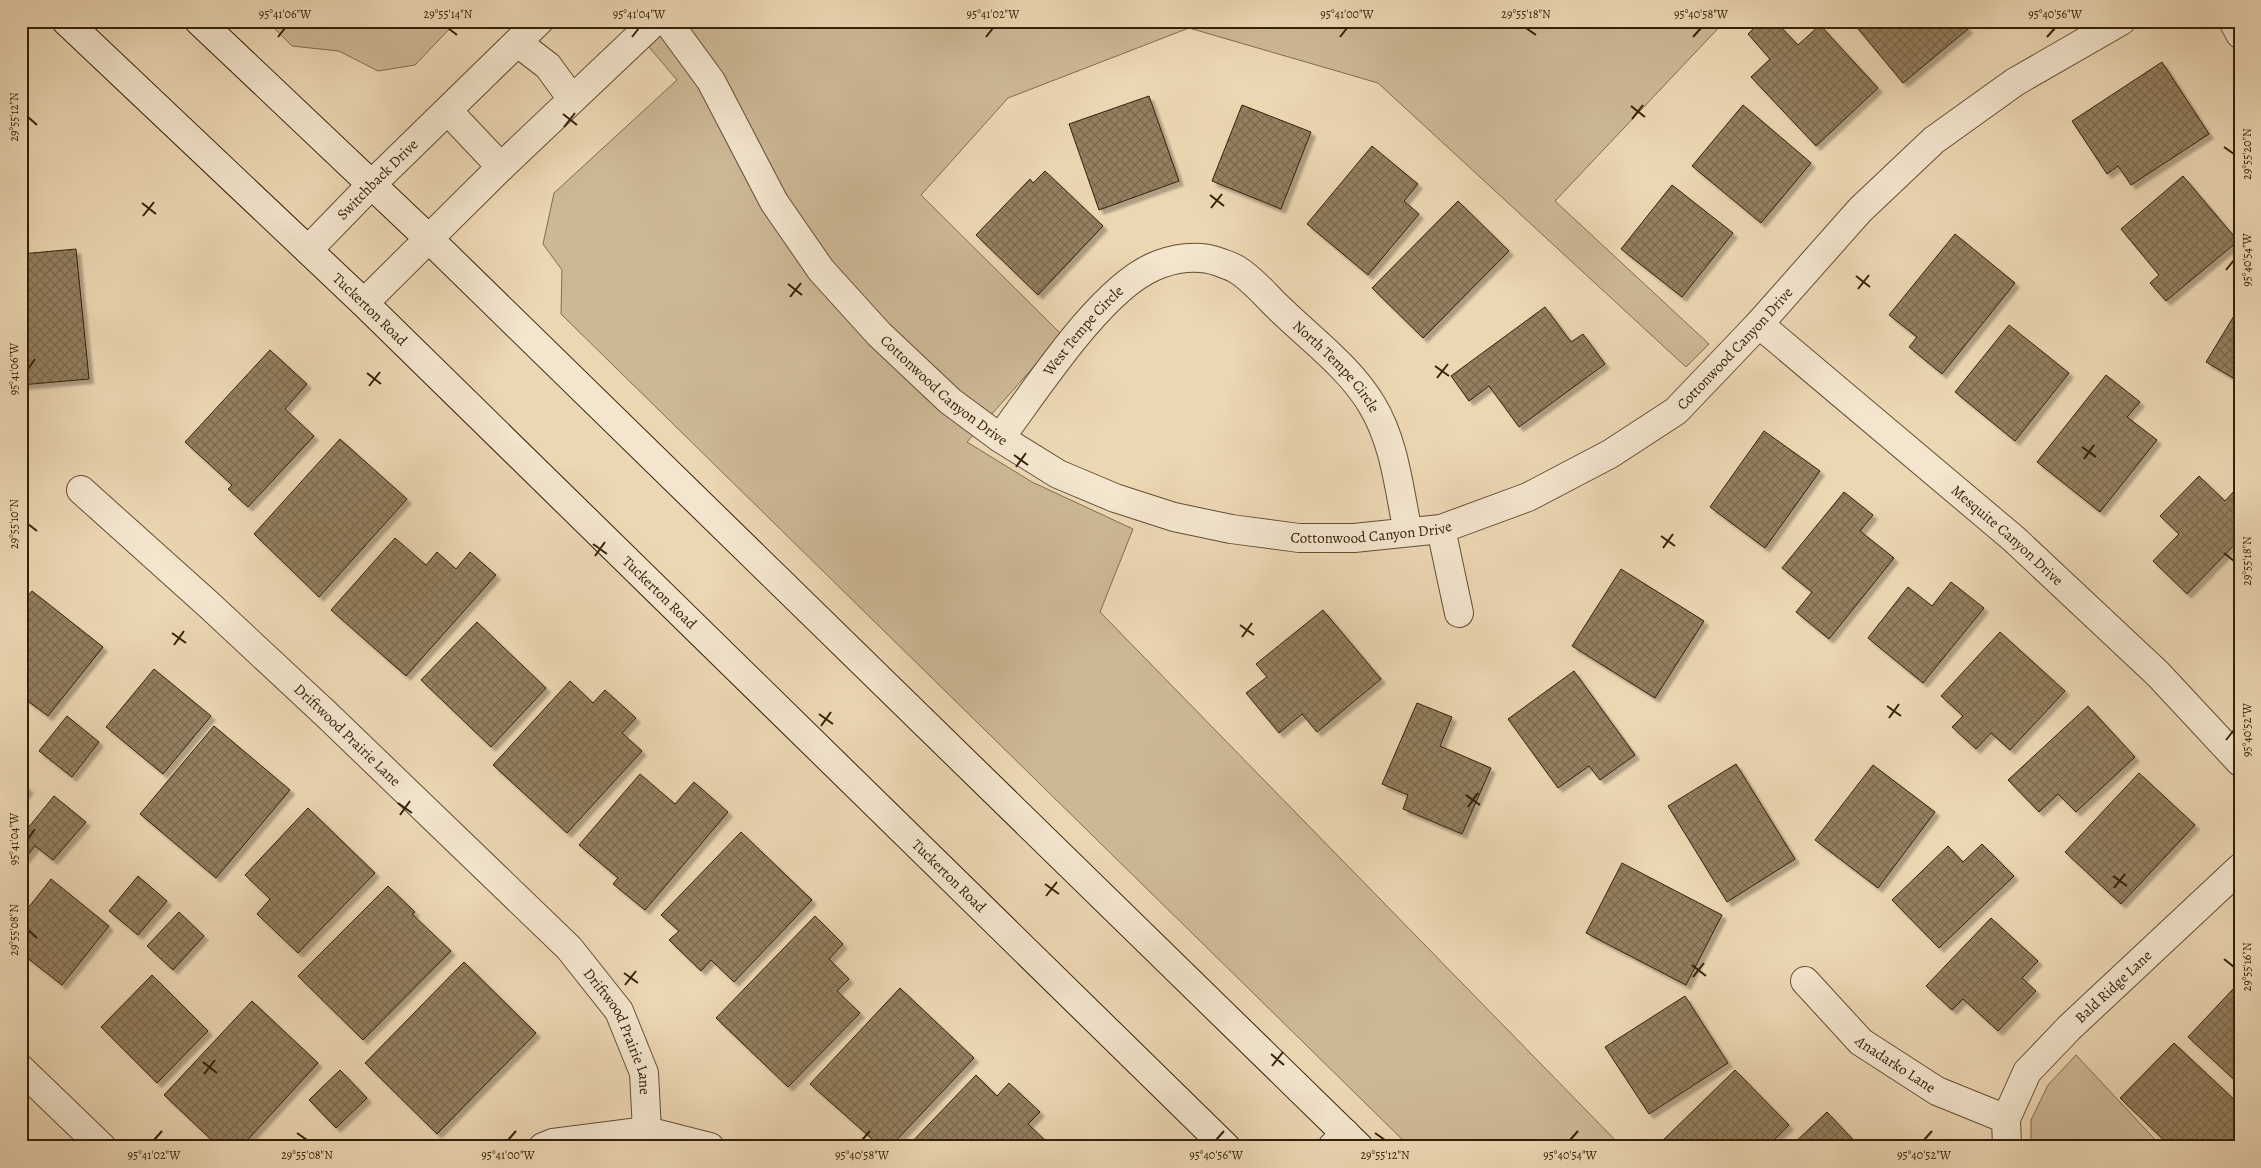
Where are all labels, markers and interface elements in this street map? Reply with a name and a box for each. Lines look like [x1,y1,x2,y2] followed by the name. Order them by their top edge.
[259,6,312,22] text: 95°41'06"W
[424,6,473,22] text: 29°55'14"N
[613,6,666,22] text: 95°41'04"W
[967,6,1020,22] text: 95°41'02"W
[1320,6,1375,22] text: 95°41'00"W
[1501,6,1551,22] text: 29°55'18"N
[1674,6,1729,22] text: 95°40'58"W
[2028,6,2083,22] text: 95°40'56"W
[6,92,22,142] text: 29°55'12"N
[2239,128,2255,180] text: 29°55'20"N
[333,134,423,224] street label: Switchback Drive
[2239,232,2255,287] text: 95°40'54"W
[328,268,412,351] street label: Tuckerton Road
[1038,281,1128,381] street label: West Tempe Circle
[1672,282,1797,414] street label: Cottonwood Canyon Drive
[1288,316,1384,416] street label: North Tempe Circle
[876,330,1011,450] street label: Cottonwood Canyon Drive
[6,342,22,395] text: 95°41'06"W
[1947,480,2068,590] street label: Mesquite Canyon Drive
[6,499,22,549] text: 29°55'10"N
[1289,516,1455,548] street label: Cottonwood Canyon Drive
[2239,536,2255,586] text: 29°55'18"N
[618,551,702,634] street label: Tuckerton Road
[290,679,406,791] street label: Driftwood Prairie Lane
[2239,702,2255,757] text: 95°40'52"W
[6,812,22,865] text: 95°41'04"W
[907,835,991,917] street label: Tuckerton Road
[6,904,22,956] text: 29°55'08"N
[2239,942,2255,992] text: 29°55'16"N
[2070,945,2156,1028] street label: Bald Ridge Lane
[579,964,655,1096] street label: Driftwood Prairie Lane
[1850,1031,1940,1098] street label: Anadarko Lane
[128,1147,181,1163] text: 95°41'02"W
[281,1147,333,1163] text: 29°55'08"N
[481,1147,536,1163] text: 95°41'00"W
[835,1147,890,1163] text: 95°40'58"W
[1189,1147,1244,1163] text: 95°40'56"W
[1360,1147,1410,1163] text: 29°55'12"N
[1543,1147,1598,1163] text: 95°40'54"W
[1897,1147,1952,1163] text: 95°40'52"W

